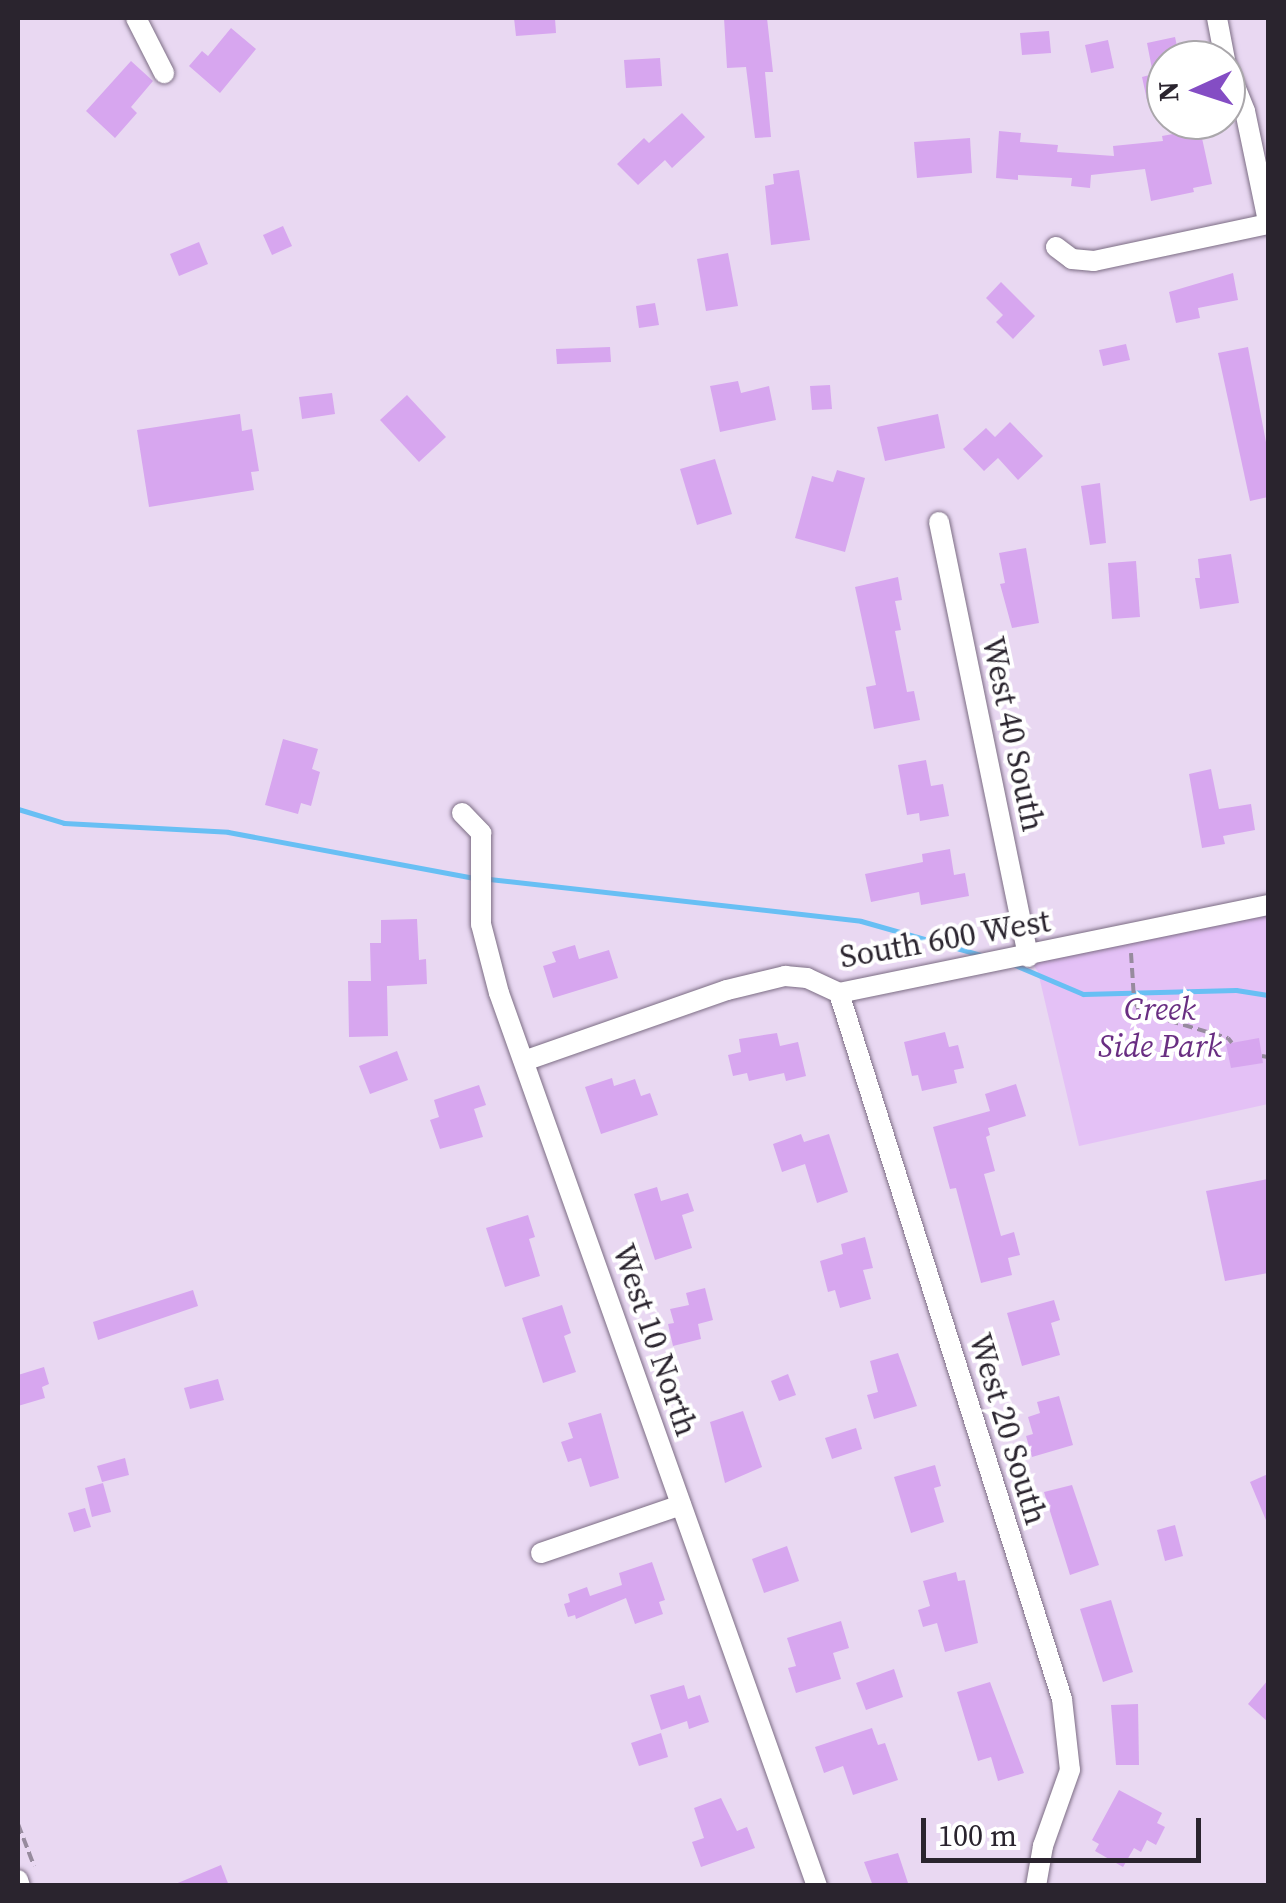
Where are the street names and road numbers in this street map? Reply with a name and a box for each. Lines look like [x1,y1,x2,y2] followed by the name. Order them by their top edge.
[974,633,1052,835] street label: West 40 South
[836,902,1054,976] street label: South 600 West
[604,1239,706,1441] street label: West 10 North
[961,1329,1055,1529] street label: West 20 South

